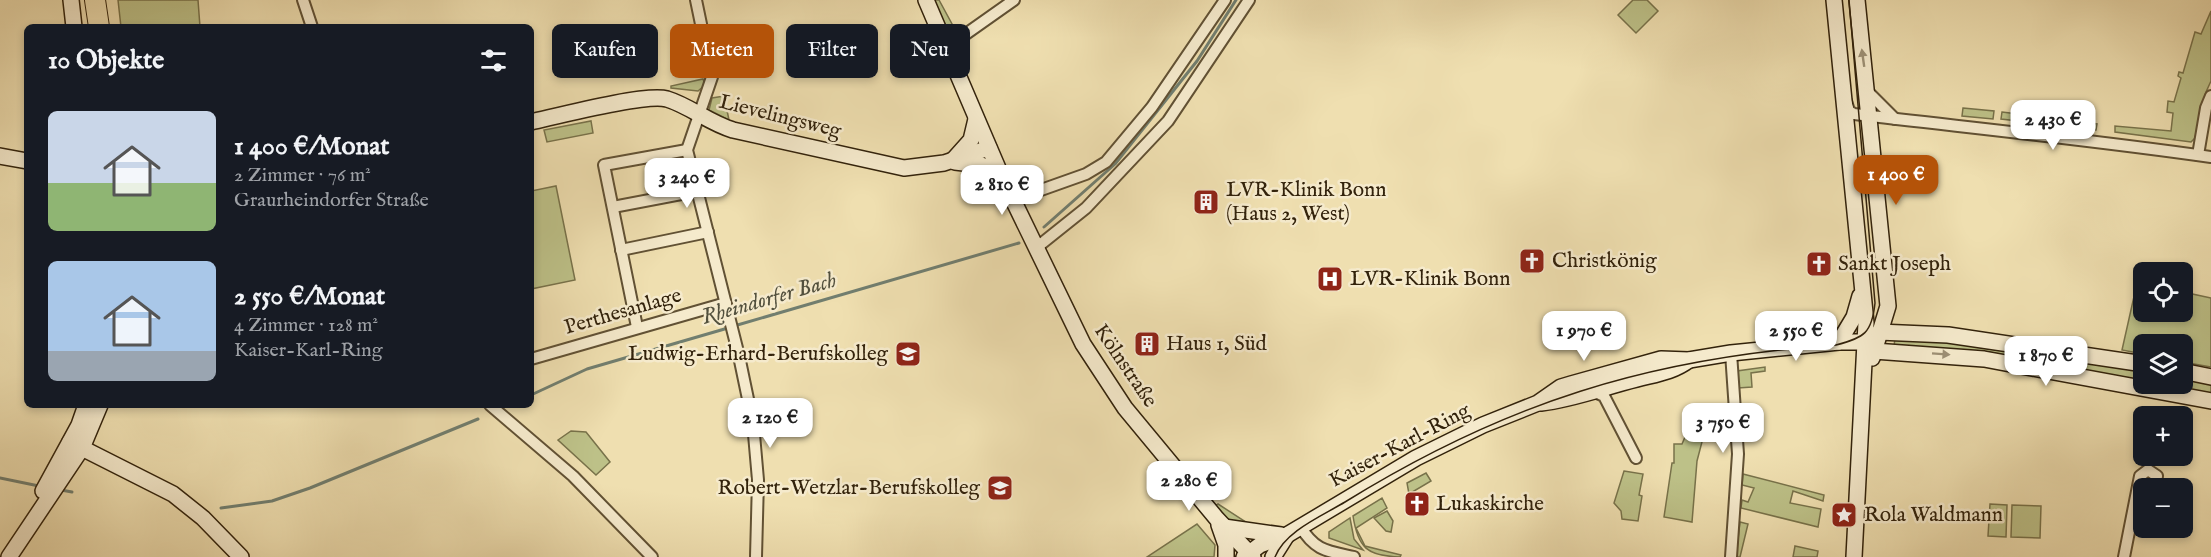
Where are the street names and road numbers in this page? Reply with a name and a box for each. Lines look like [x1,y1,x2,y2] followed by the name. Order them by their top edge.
[716,89,845,145] street label: Lievelingsweg
[561,282,685,342] street label: Perthesanlage
[1087,319,1163,413] street label: Kölnstraße
[1325,397,1476,495] street label: Kaiser-Karl-Ring

